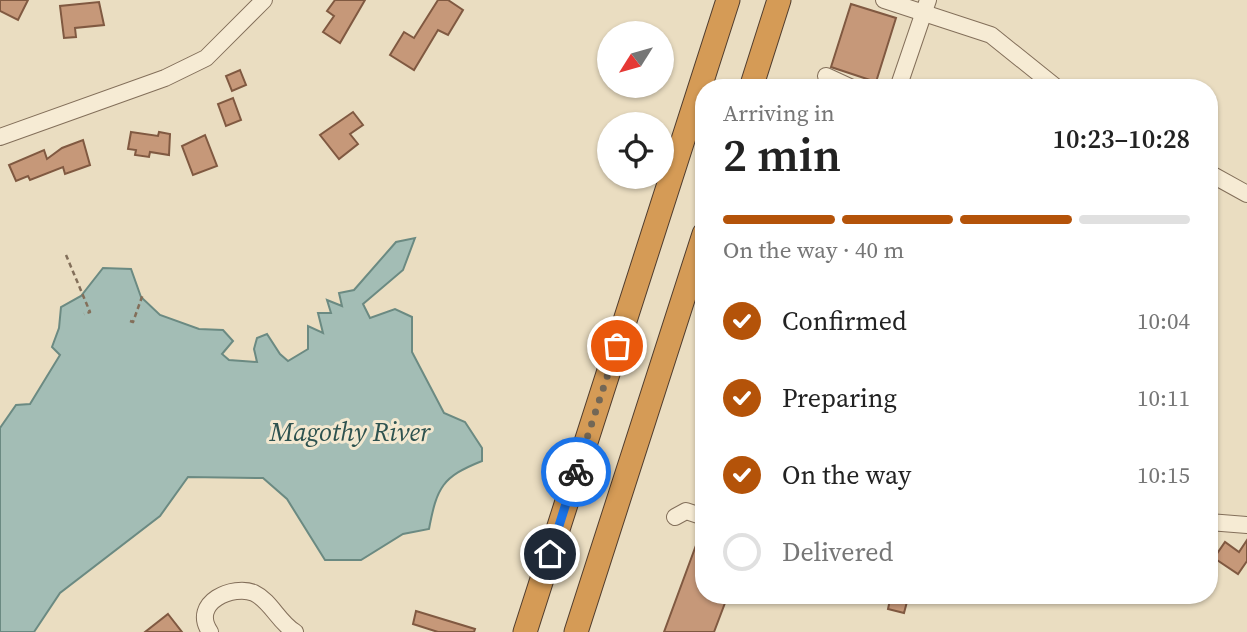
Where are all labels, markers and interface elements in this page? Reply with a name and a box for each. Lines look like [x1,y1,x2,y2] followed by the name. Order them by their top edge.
[597,21,674,98] north arrow
[597,21,674,189] map controls
[723,97,835,129] text: Arriving in
[597,112,674,189] button: locate
[1053,121,1190,157] text: 10:23–10:28
[723,123,841,186] text: 2 min
[723,234,904,266] text: On the way · 40 m
[723,302,761,340] icon: check
[782,303,907,339] text: Confirmed
[1137,305,1190,337] text: 10:04
[587,316,647,376] pin
[598,327,636,365] icon: bag
[723,379,761,417] icon: check
[782,380,897,416] text: Preparing
[1137,382,1190,414] text: 10:11
[269,414,431,450] water label: Magothy River
[541,437,611,507] courier
[557,453,595,491] icon: bike
[723,456,761,494] icon: check
[782,457,911,493] text: On the way
[1137,459,1190,491] text: 10:15
[520,524,580,584] pin
[782,534,893,570] text: Delivered
[531,535,569,573] icon: home

